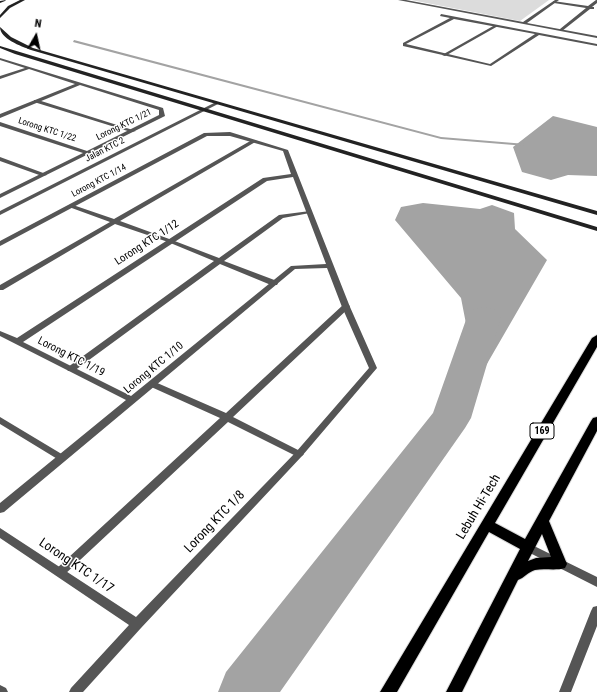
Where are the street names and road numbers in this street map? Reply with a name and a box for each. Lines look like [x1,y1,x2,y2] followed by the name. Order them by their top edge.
[95,107,153,143] street label: Lorong KTC 1/21
[17,116,77,144] street label: Lorong KTC 1/22
[84,136,126,164] street label: Jalan KTC 2
[70,162,128,200] street label: Lorong KTC 1/14
[113,217,181,269] street label: Lorong KTC 1/12
[35,334,107,380] street label: Lorong KTC 1/19
[122,339,186,397] street label: Lorong KTC 1/10
[530,423,554,439] road number: 169
[454,472,504,542] street label: Lebuh Hi-Tech
[181,488,249,556] street label: Lorong KTC 1/8
[36,535,116,597] street label: Lorong KTC 1/17

